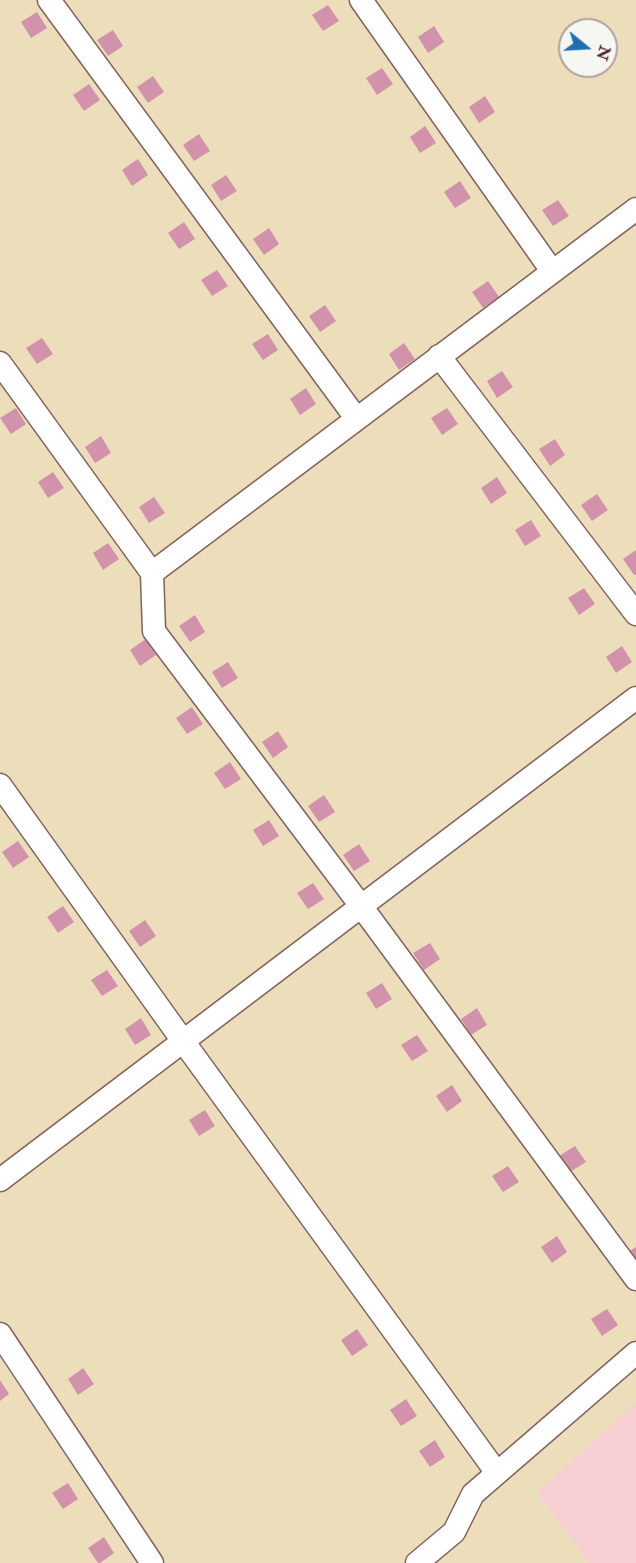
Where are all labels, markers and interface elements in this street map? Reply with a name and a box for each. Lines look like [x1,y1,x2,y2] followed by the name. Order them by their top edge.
[558,18,618,78] north arrow
[591,43,615,63] text: N

